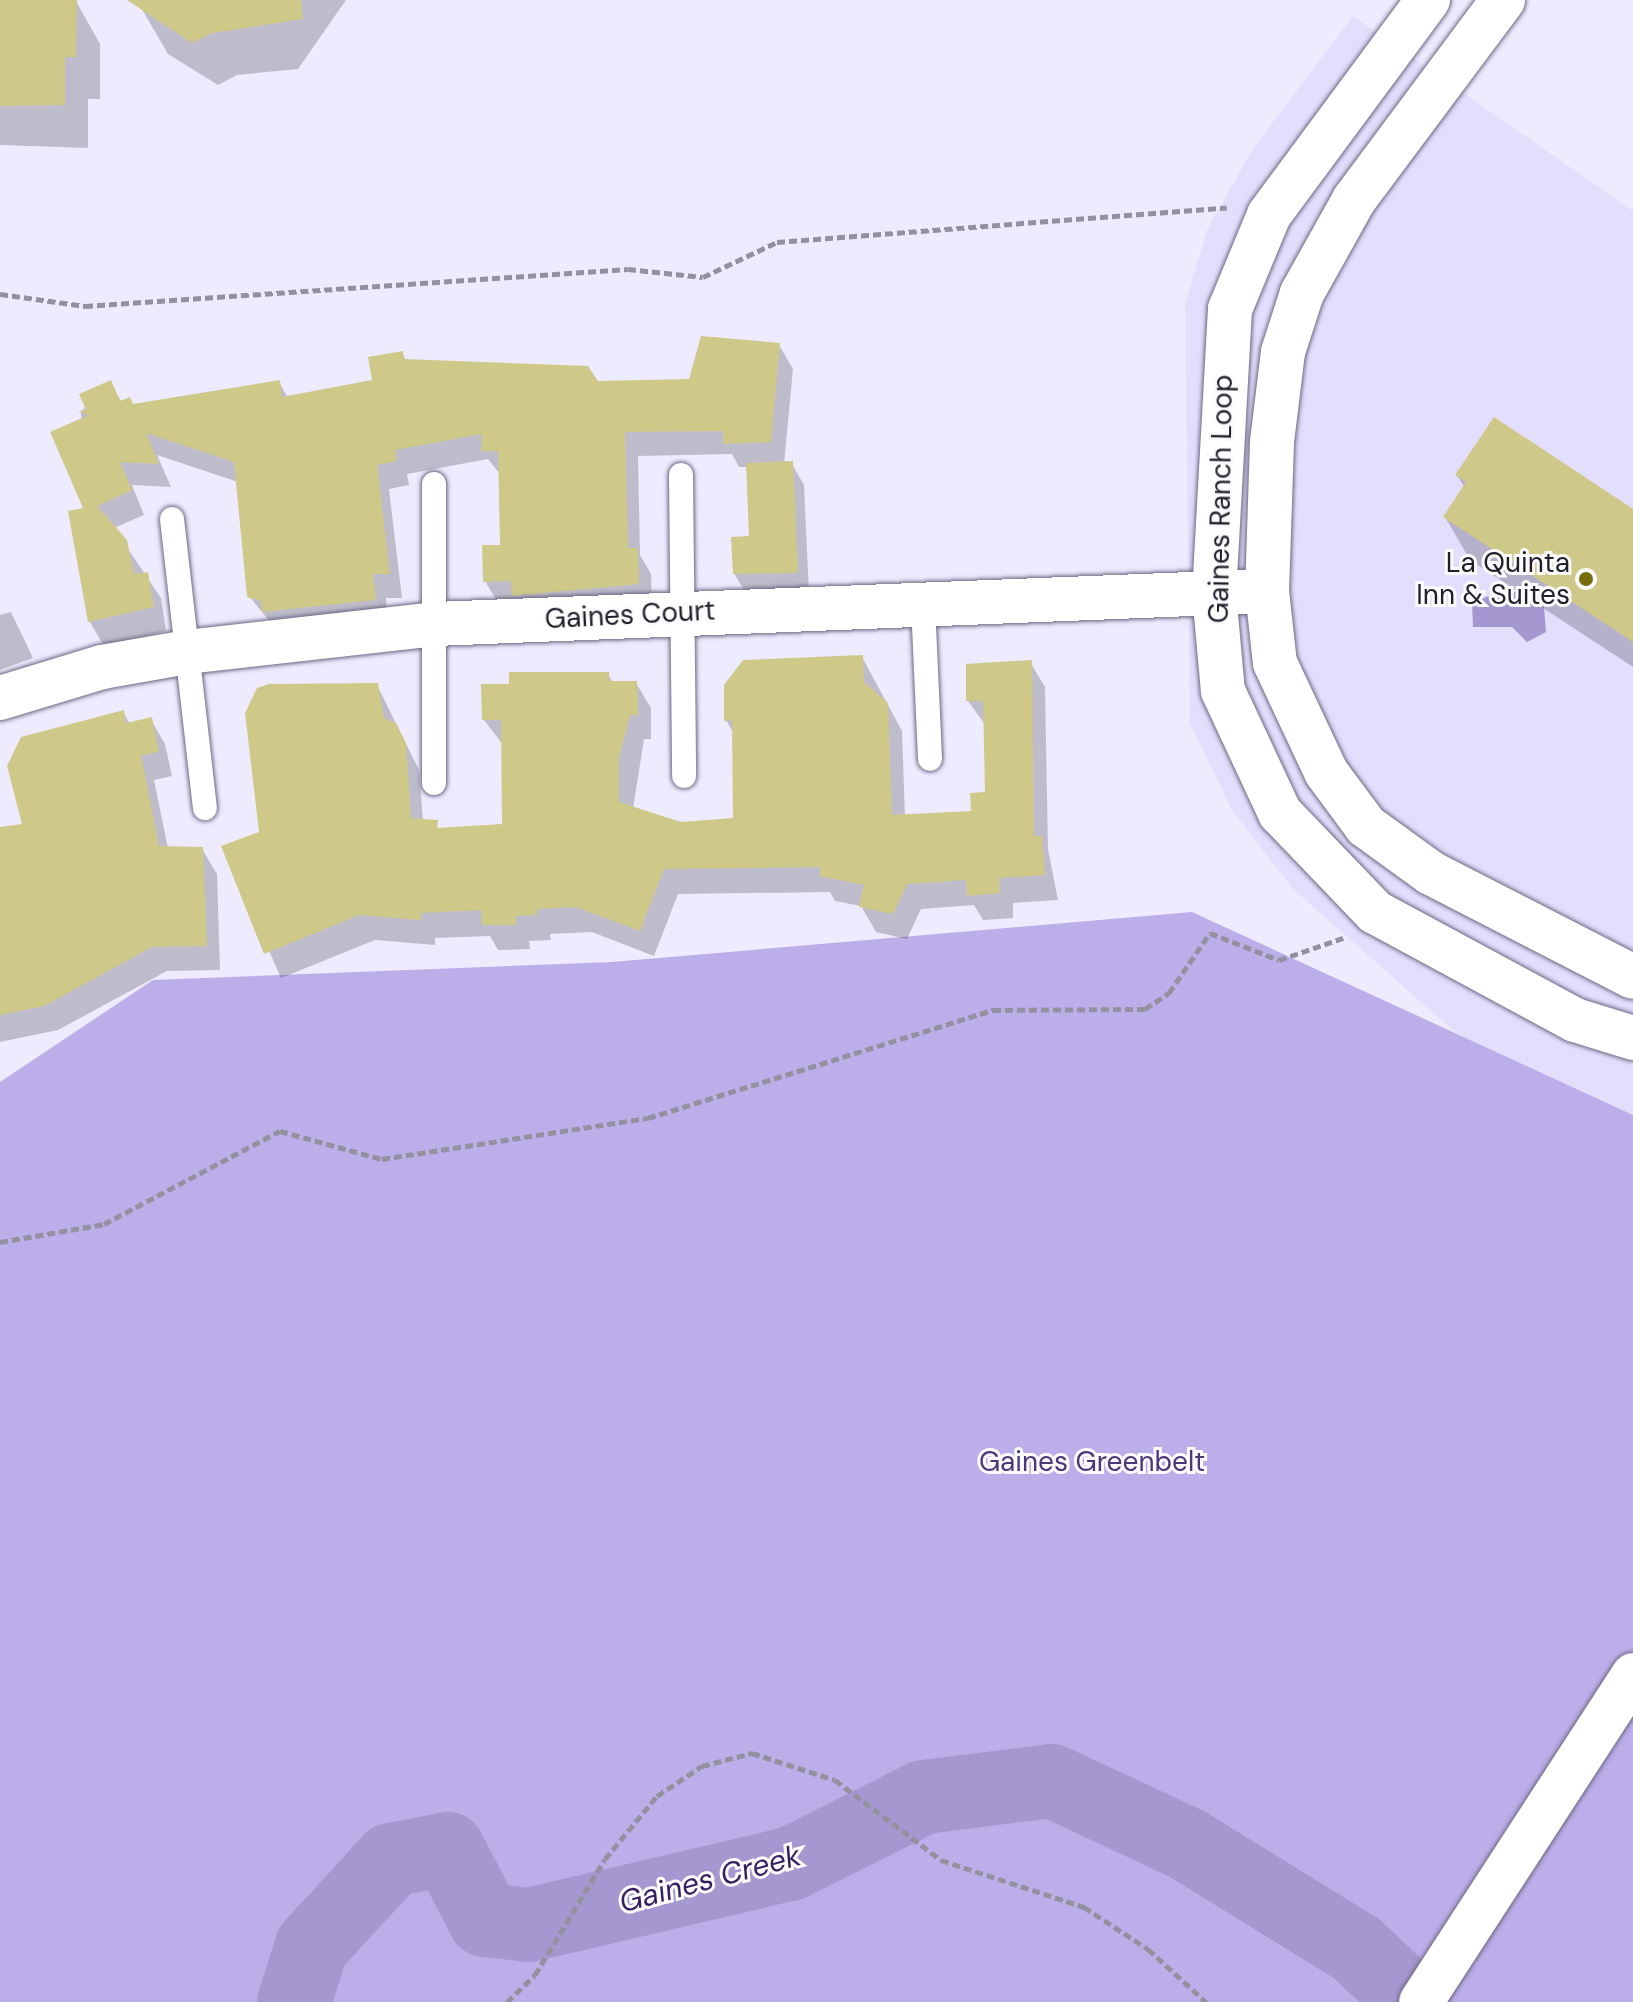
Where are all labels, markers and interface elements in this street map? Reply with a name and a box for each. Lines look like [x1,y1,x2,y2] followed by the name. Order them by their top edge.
[1202,374,1240,624] street label: Gaines Ranch Loop
[1416,546,1570,612] place label: La Quinta Inn & Suites
[1577,570,1595,588] marker: La Quinta Inn & Suites
[544,594,716,636] street label: Gaines Court
[979,1445,1205,1479] park label: Gaines Greenbelt
[615,1837,805,1921] water label: Gaines Creek

